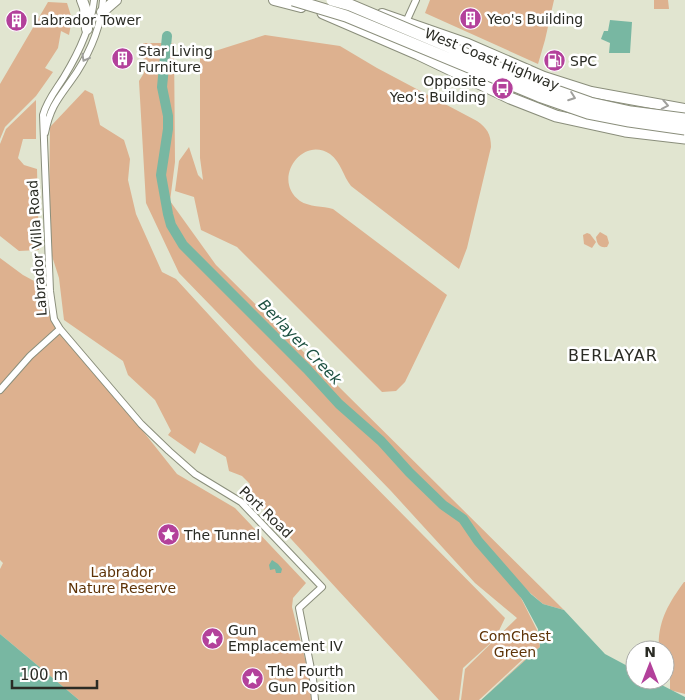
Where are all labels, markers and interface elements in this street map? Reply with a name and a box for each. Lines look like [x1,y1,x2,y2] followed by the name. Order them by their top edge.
[459,7,483,31] building icon: Yeo's Building
[5,8,29,32] building icon: Labrador Tower
[486,11,583,27] place label: Yeo's Building
[33,12,141,28] place label: Labrador Tower
[422,25,562,93] street label: West Coast Highway
[138,43,213,75] place label: Star Living Furniture
[110,47,134,71] building icon: Star Living Furniture
[542,49,566,73] fuel station icon: SPC
[81,52,91,61] one-way arrow
[570,53,597,69] place label: SPC
[389,73,486,105] place label: Opposite Yeo's Building
[490,77,514,101] bus stop icon: Opposite Yeo's Building
[567,91,576,101] one-way arrow
[660,99,669,110] one-way arrow
[24,179,50,317] street label: Labrador Villa Road
[255,296,346,389] water label: Berlayer Creek
[568,346,658,365] district label: BERLAYAR
[236,483,296,541] street label: Port Road
[156,523,180,547] place icon: The Tunnel
[183,527,260,543] place label: The Tunnel
[68,564,176,596] park label: Labrador Nature Reserve
[228,622,343,654] place label: Gun Emplacement IV
[200,626,224,650] place icon: Gun Emplacement IV
[479,628,552,660] park label: ComChest Green
[625,640,675,690] north arrow
[644,644,656,660] text: N
[12,658,98,690] scale bar
[267,663,356,695] place label: The Fourth Gun Position
[20,666,68,684] text: 100 m
[240,667,264,691] place icon: The Fourth Gun Position

